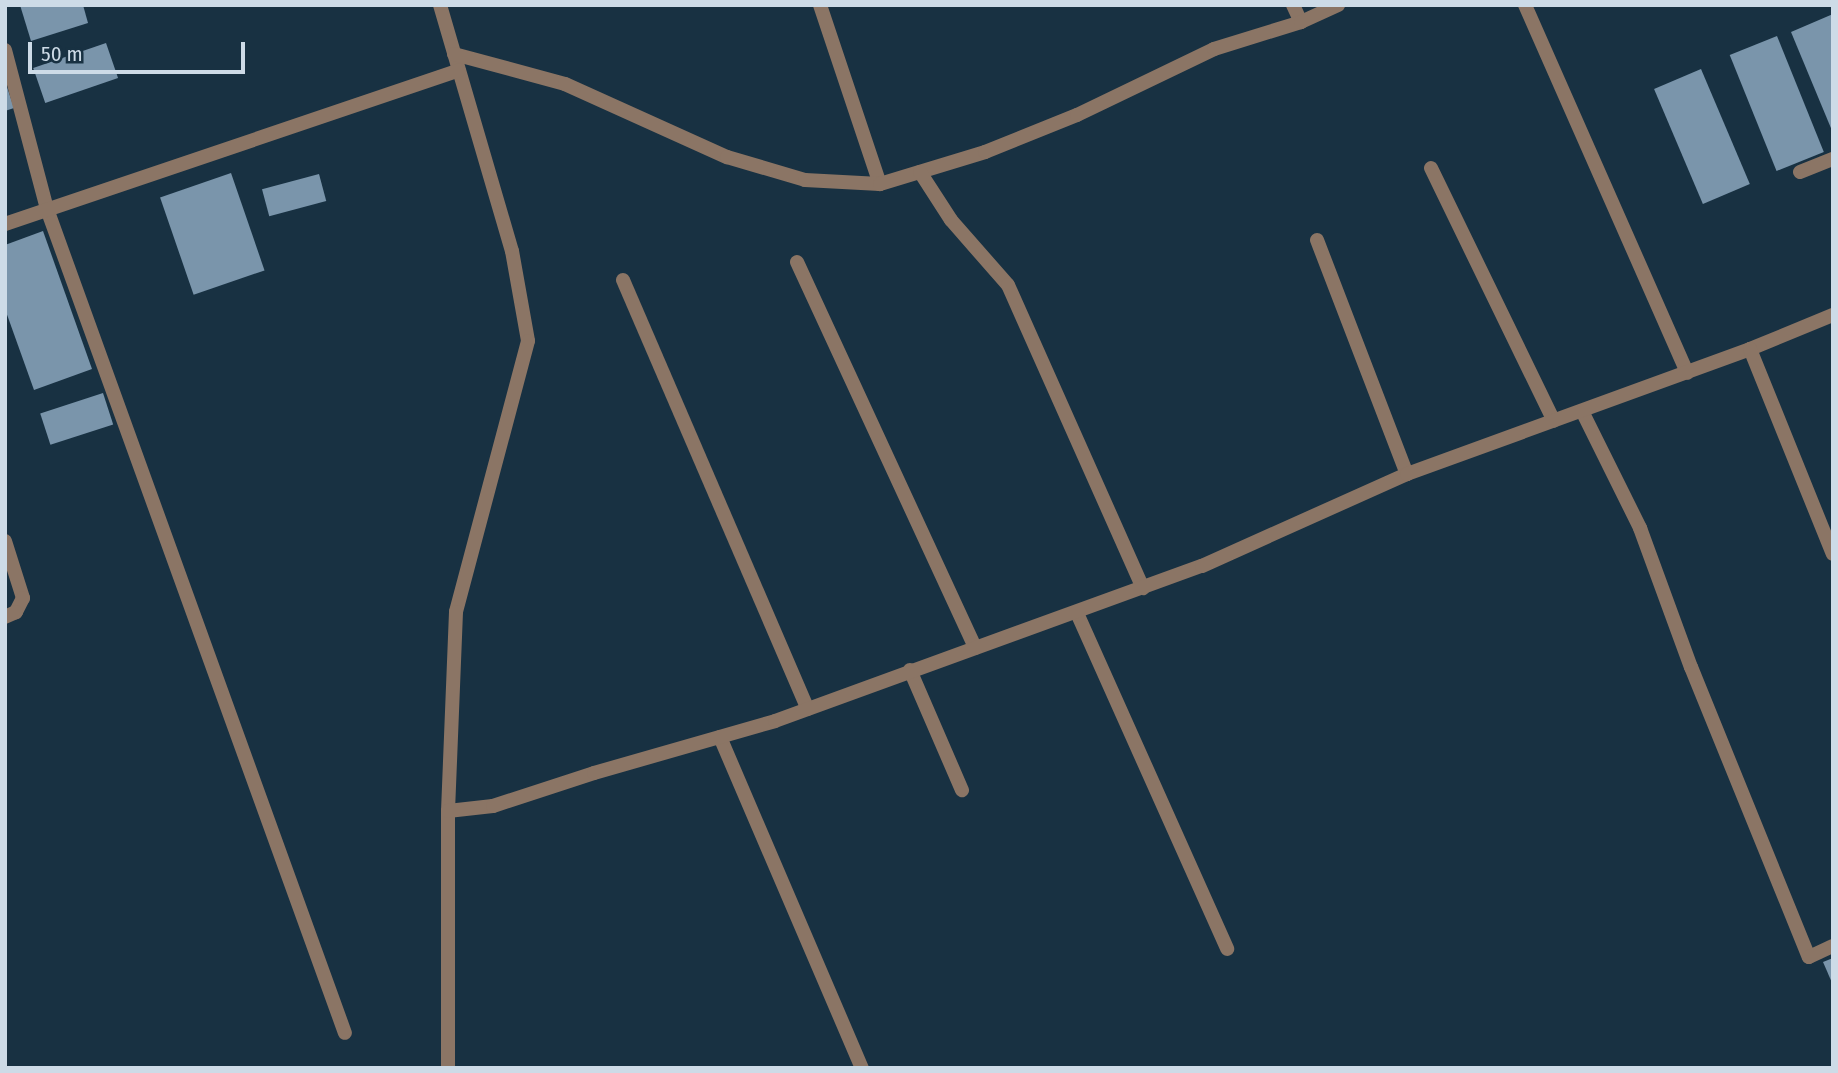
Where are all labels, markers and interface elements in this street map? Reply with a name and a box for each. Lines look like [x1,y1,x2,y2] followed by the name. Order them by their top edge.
[32,28,248,72] scale bar
[41,41,83,67] text: 50 m

